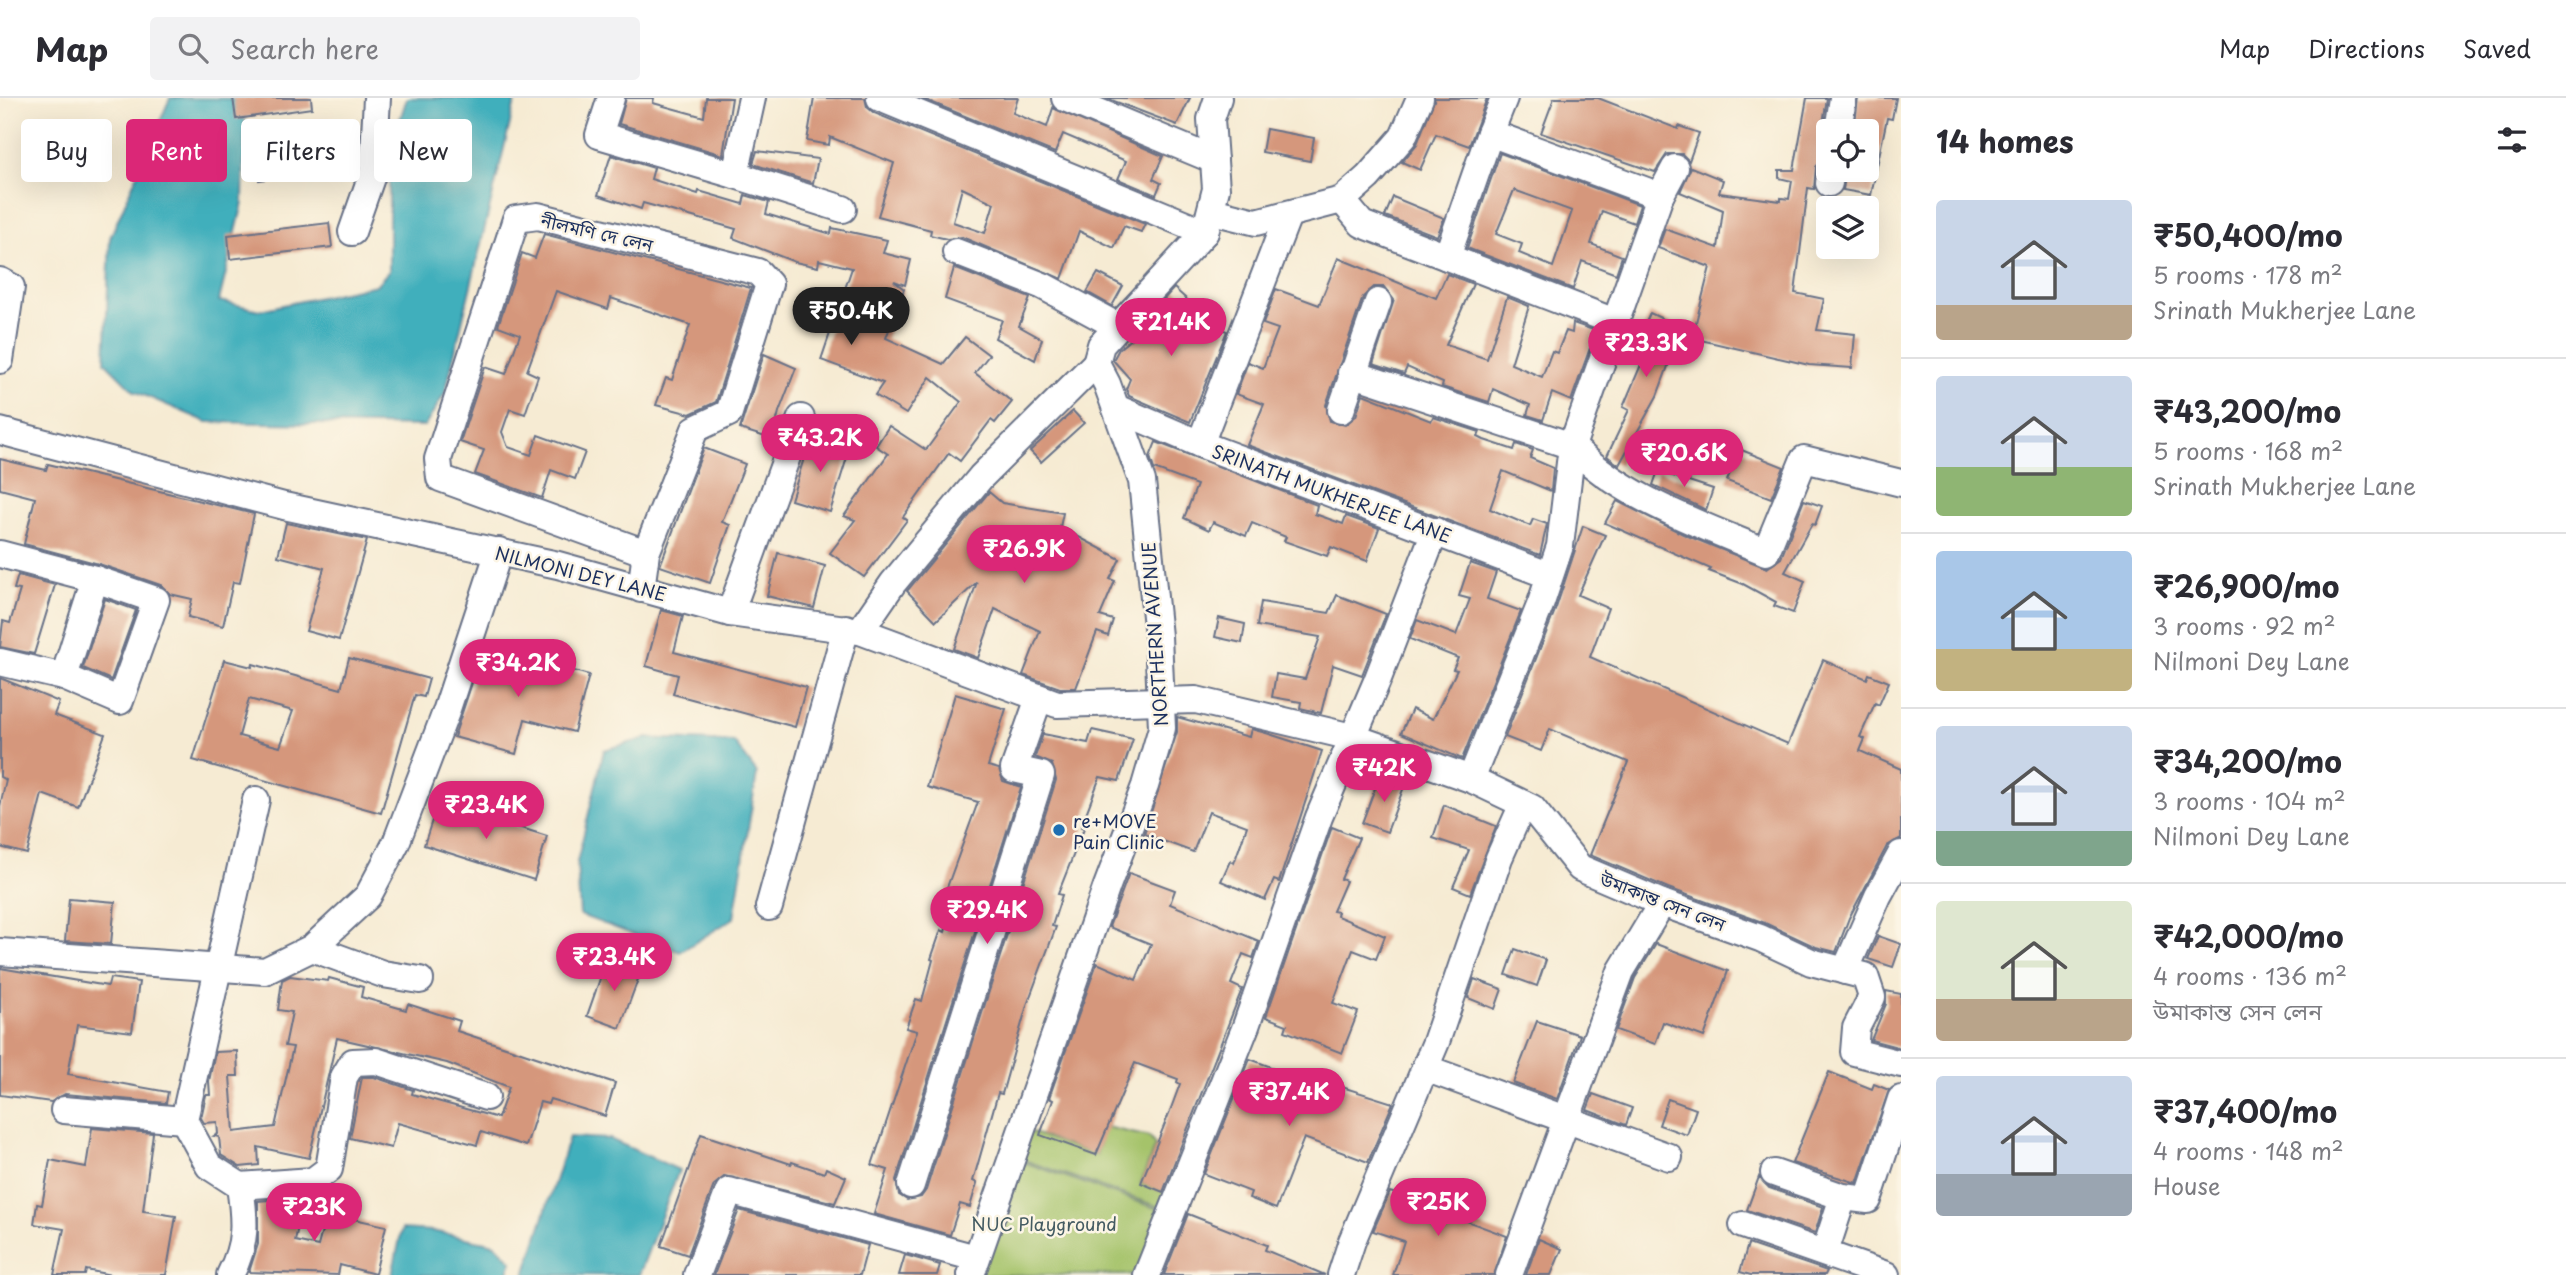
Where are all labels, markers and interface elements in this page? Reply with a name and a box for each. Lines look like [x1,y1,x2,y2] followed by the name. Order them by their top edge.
[150,17,640,80] search box
[35,23,108,73] text: Map
[174,29,212,67] icon: search
[230,29,379,68] text: Search here
[2219,30,2270,66] text: Map
[2308,30,2425,66] text: Directions
[2463,30,2531,66] text: Saved
[1936,118,2074,163] text: 14 homes
[21,119,112,182] chip: Buy
[126,119,227,182] chip: Rent
[241,119,360,182] chip: Filters
[374,119,472,182] chip: New
[1816,119,1879,259] map controls
[1816,119,1879,182] button: locate
[2493,121,2531,159] icon: filters
[1816,196,1879,259] button: layers
[537,206,657,258] street label: নীলমণি দে লেন
[2153,212,2343,257] text: ₹50,400/mo
[1992,228,2076,312] icon: home
[2153,257,2343,292] text: 5 rooms · 178 m²
[794,288,908,347] pin: ₹50.4K
[809,292,893,327] text: ₹50.4K
[2153,292,2416,327] text: Srinath Mukherjee Lane
[1114,299,1228,358] pin: ₹21.4K
[1131,303,1211,338] text: ₹21.4K
[1589,320,1703,379] pin: ₹23.3K
[1604,324,1688,359] text: ₹23.3K
[2153,388,2341,433] text: ₹43,200/mo
[1992,404,2076,488] icon: home
[763,414,877,474] pin: ₹43.2K
[777,419,863,454] text: ₹43.2K
[1627,430,1741,489] pin: ₹20.6K
[2153,433,2343,468] text: 5 rooms · 168 m²
[1640,434,1728,469] text: ₹20.6K
[1208,437,1456,549] street label: SRINATH MUKHERJEE LANE
[2153,468,2416,503] text: Srinath Mukherjee Lane
[967,526,1081,585] pin: ₹26.9K
[983,530,1065,565] text: ₹26.9K
[493,539,669,607] street label: NILMONI DEY LANE
[1134,541,1174,727] street label: NORTHERN AVENUE
[2153,563,2339,608] text: ₹26,900/mo
[1992,579,2076,663] icon: home
[2153,608,2336,643] text: 3 rooms · 92 m²
[461,640,575,699] pin: ₹34.2K
[2153,643,2350,678] text: Nilmoni Dey Lane
[475,644,561,679] text: ₹34.2K
[2153,738,2342,783] text: ₹34,200/mo
[1343,744,1425,804] pin: ₹42K
[1352,749,1416,784] text: ₹42K
[1992,754,2076,838] icon: home
[429,782,543,841] pin: ₹23.4K
[2153,783,2346,818] text: 3 rooms · 104 m²
[444,786,528,821] text: ₹23.4K
[1073,807,1164,855] place label: re+MOVE Pain Clinic
[2153,818,2350,853] text: Nilmoni Dey Lane
[1051,822,1067,838] marker: re+MOVE Pain Clinic
[1595,864,1731,938] street label: উমাকান্ত সেন লেন
[930,886,1044,946] pin: ₹29.4K
[946,891,1028,926] text: ₹29.4K
[2153,913,2344,958] text: ₹42,000/mo
[1992,929,2076,1013] icon: home
[557,934,671,993] pin: ₹23.4K
[572,938,656,973] text: ₹23.4K
[2153,958,2347,993] text: 4 rooms · 136 m²
[2153,993,2322,1028] text: উমাকান্ত সেন লেন
[1232,1068,1346,1128] pin: ₹37.4K
[1248,1073,1330,1108] text: ₹37.4K
[2153,1088,2337,1133] text: ₹37,400/mo
[1992,1104,2076,1188] icon: home
[2153,1133,2344,1168] text: 4 rooms · 148 m²
[2153,1168,2220,1203] text: House
[1397,1178,1479,1238] pin: ₹25K
[1406,1183,1470,1218] text: ₹25K
[273,1184,355,1243] pin: ₹23K
[282,1188,346,1223] text: ₹23K
[971,1210,1117,1237] park label: NUC Playground

